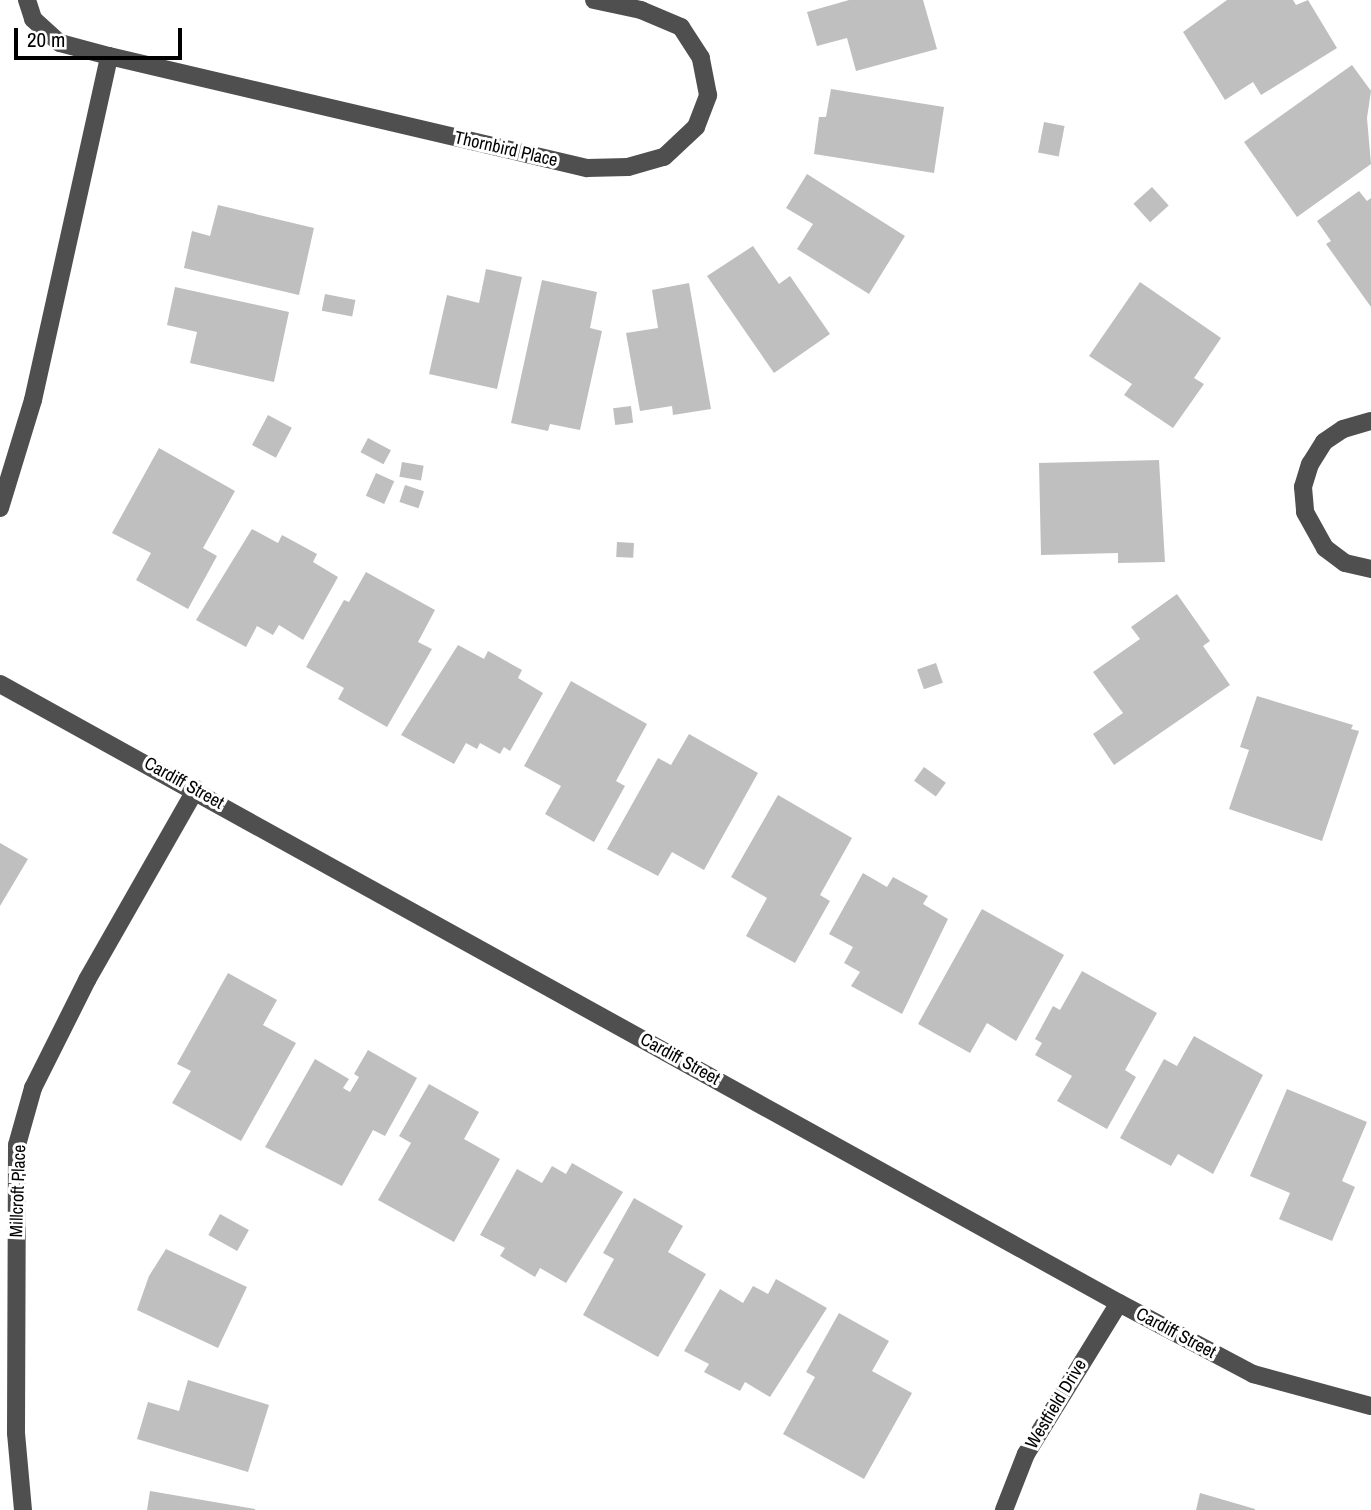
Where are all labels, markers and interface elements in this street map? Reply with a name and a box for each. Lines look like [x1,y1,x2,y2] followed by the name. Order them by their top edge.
[18,14,186,58] scale bar
[27,25,65,54] text: 20 m
[452,127,560,171] street label: Thornbird Place
[140,752,228,814] street label: Cardiff Street
[636,1028,724,1090] street label: Cardiff Street
[6,1144,30,1238] street label: Millcroft Place
[1132,1303,1220,1363] street label: Cardiff Street
[1021,1355,1091,1453] street label: Westfield Drive

